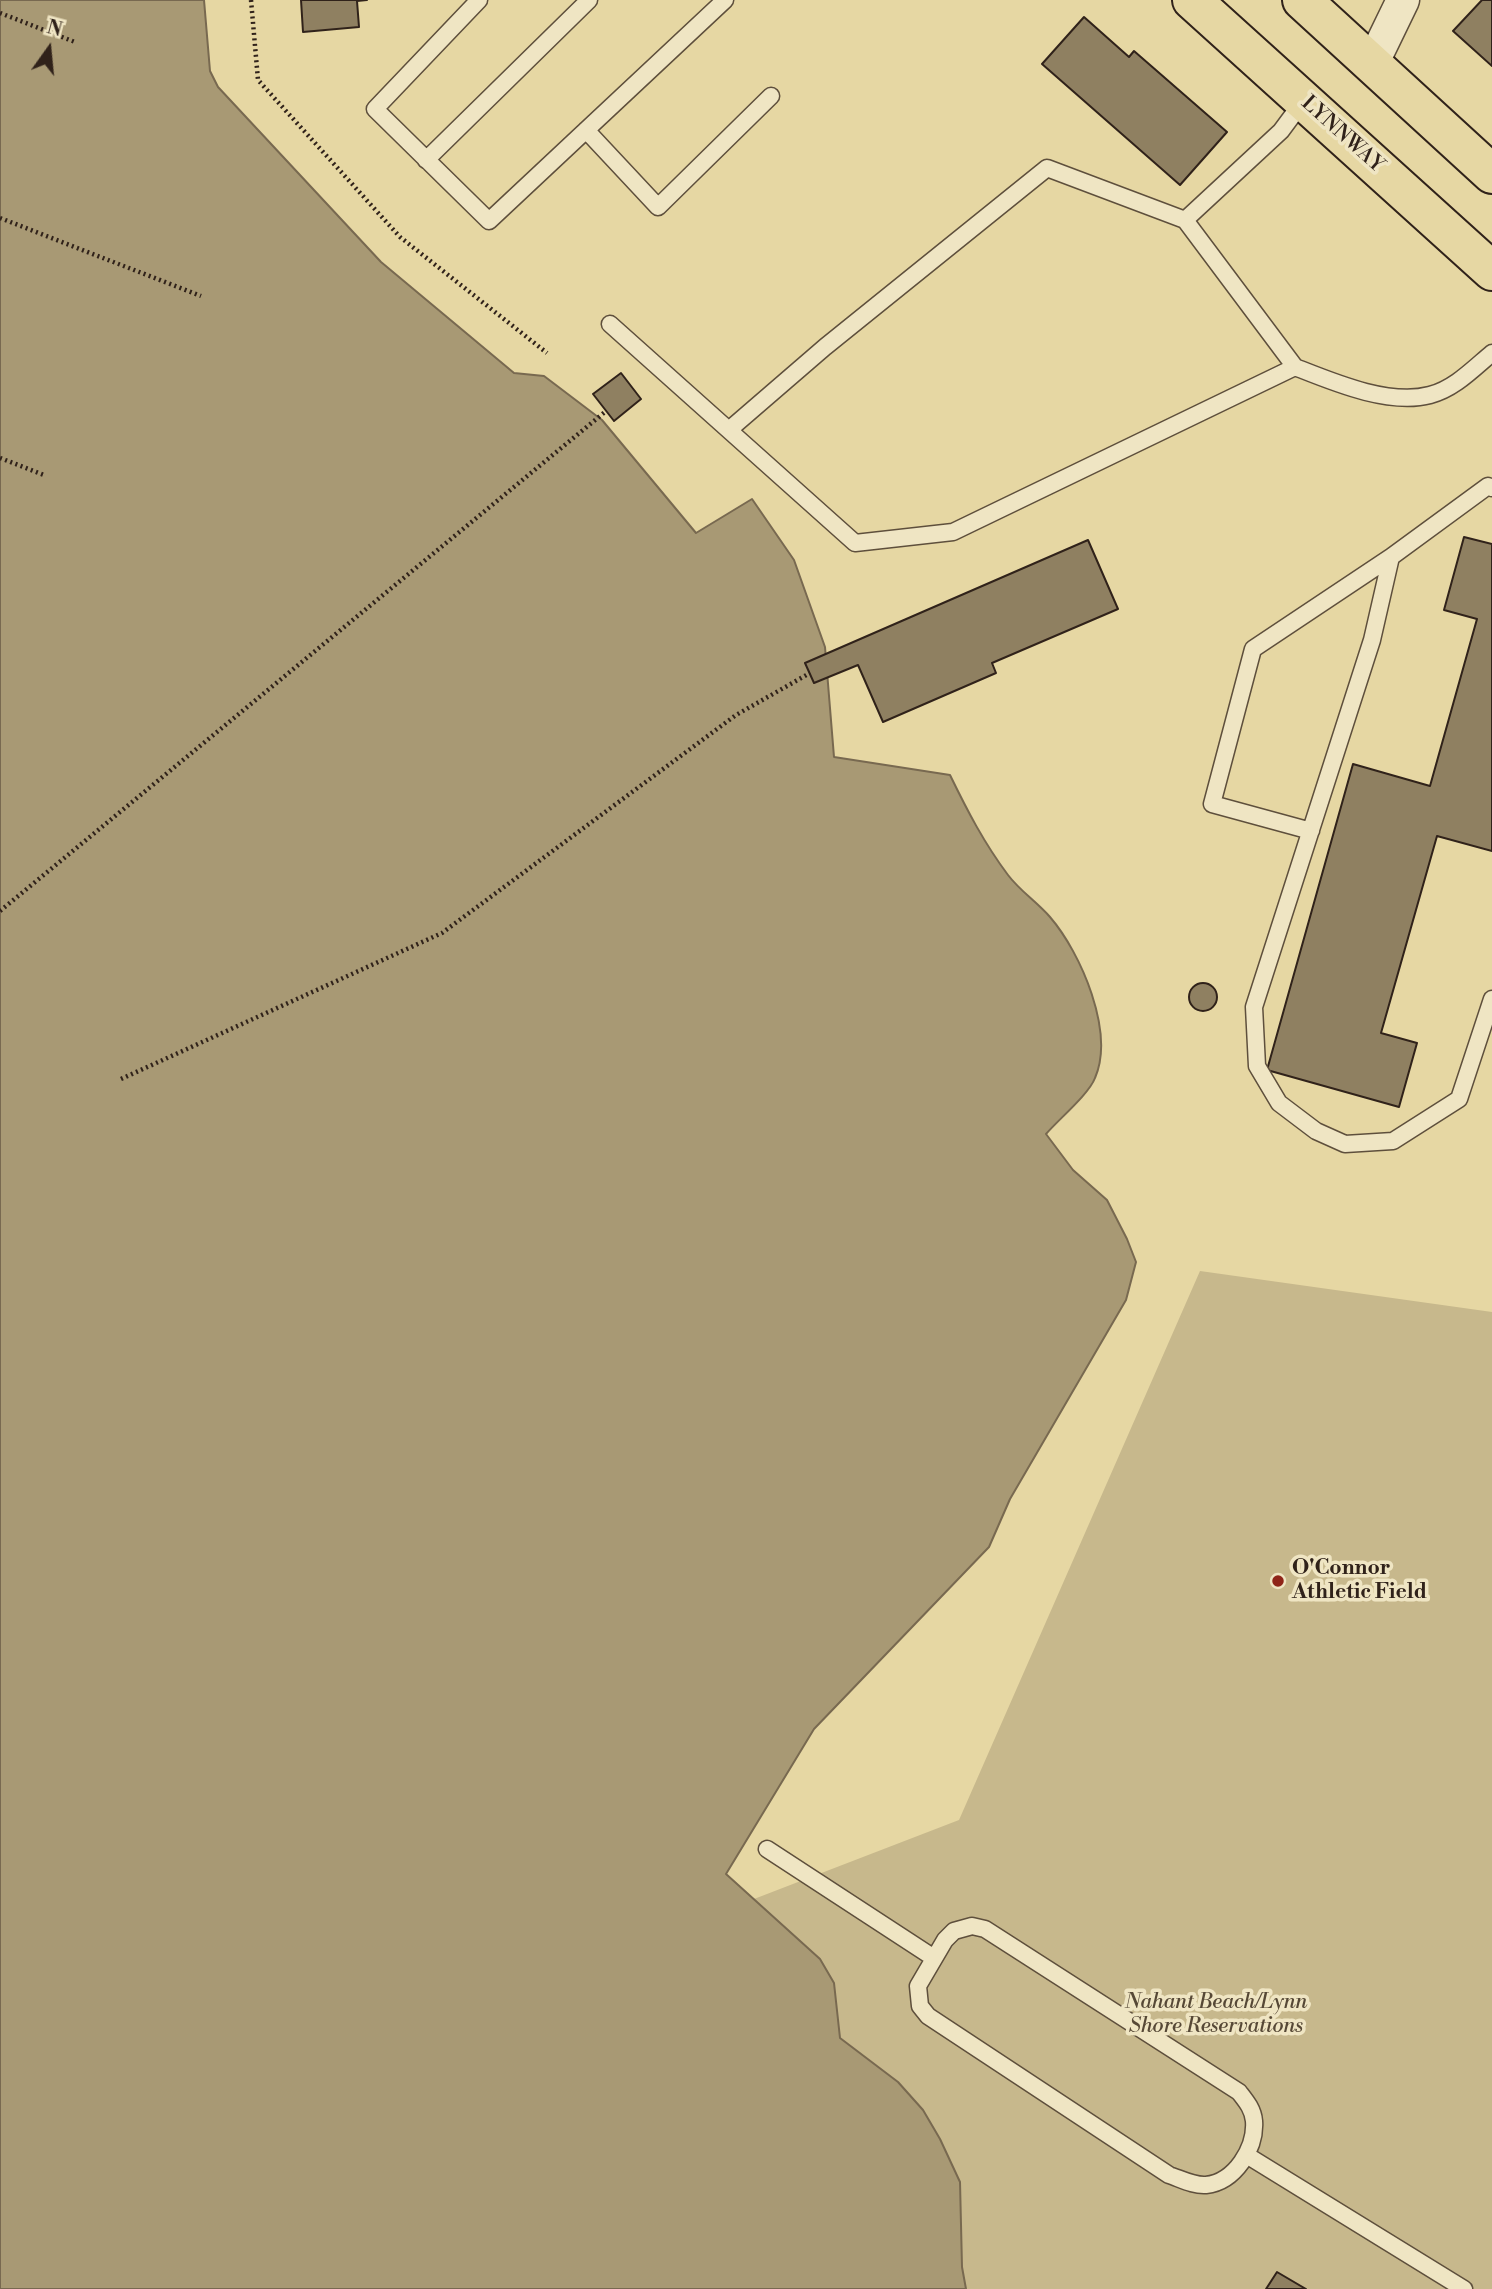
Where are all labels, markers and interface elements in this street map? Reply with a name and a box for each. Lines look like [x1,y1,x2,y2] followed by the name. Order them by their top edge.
[14,14,84,84] north arrow
[44,15,65,42] text: N
[1295,91,1389,179] street label: LYNNWAY
[1292,1556,1427,1606] place label: O'Connor Athletic Field
[1270,1573,1286,1589] marker: O'Connor Athletic Field
[1125,1990,1307,2040] park label: Nahant Beach/Lynn Shore Reservations

